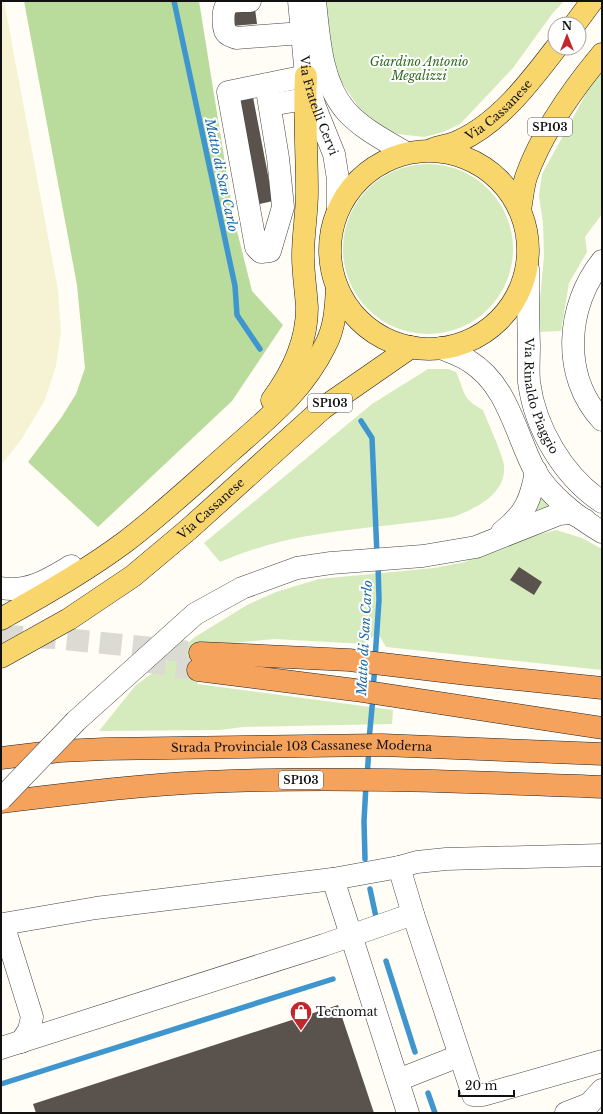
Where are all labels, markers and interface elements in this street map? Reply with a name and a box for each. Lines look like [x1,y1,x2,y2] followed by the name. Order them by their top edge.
[547,16,587,56] north arrow
[562,19,573,33] text: N
[297,54,342,157] street label: Via Fratelli Cervi
[370,54,468,83] park label: Giardino Antonio Megalizzi
[462,76,535,144] street label: Via Cassanese
[201,116,242,234] water label: Matto di San Carlo
[528,118,572,136] road number: SP103
[522,336,562,457] street label: Via Rinaldo Piaggio
[308,394,352,412] road number: SP103
[174,475,247,543] street label: Via Cassanese
[353,580,376,697] water label: Matto di San Carlo
[171,737,433,755] street label: Strada Provinciale 103 Cassanese Moderna
[279,771,323,789] road number: SP103
[288,999,314,1032] shop icon: Tecnomat
[316,1004,378,1019] place label: Tecnomat
[459,1072,514,1098] scale bar
[465,1078,497,1093] text: 20 m

